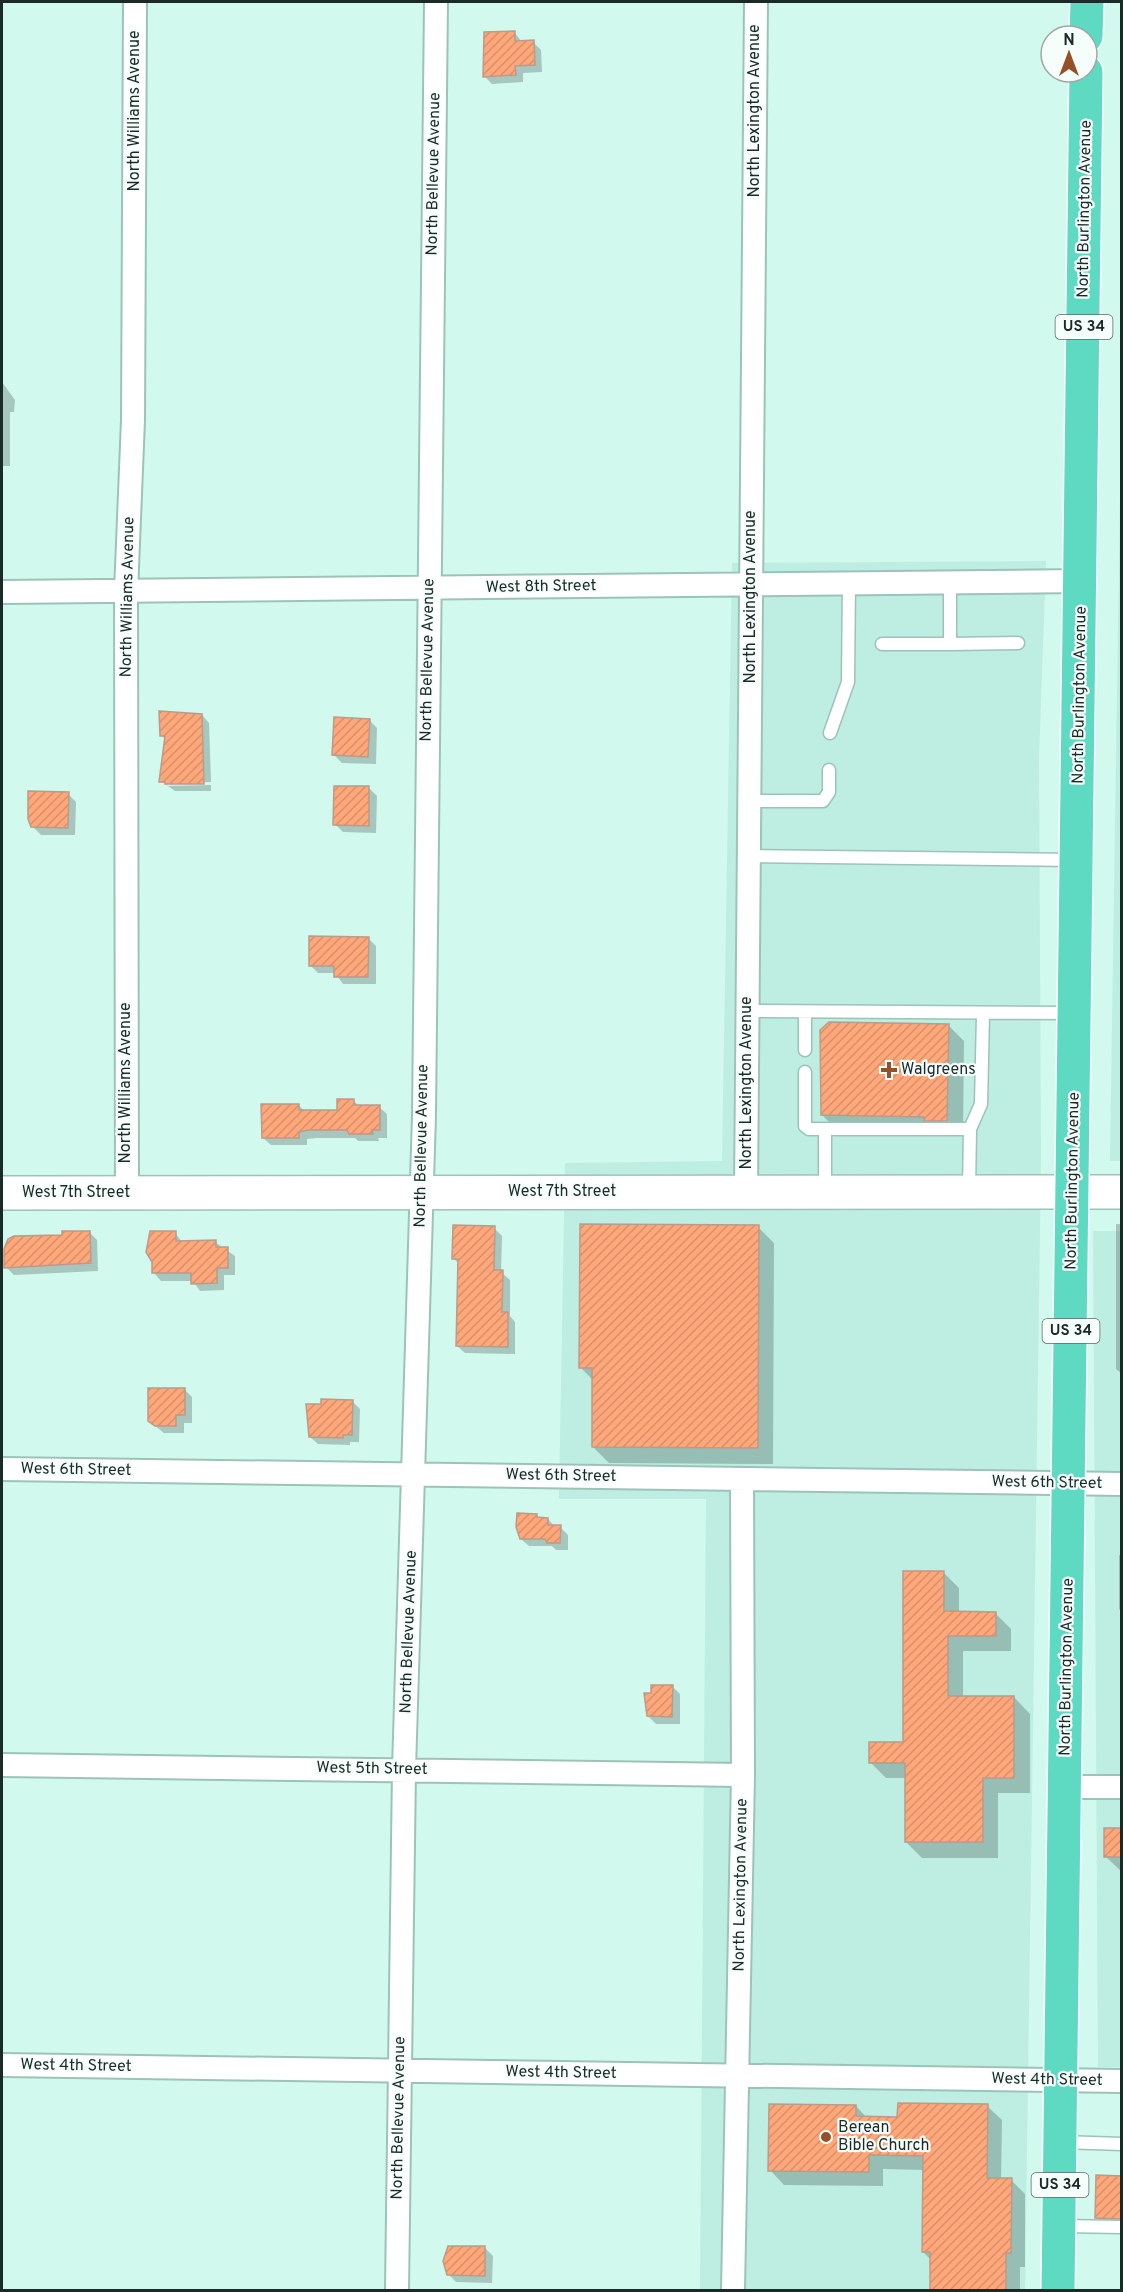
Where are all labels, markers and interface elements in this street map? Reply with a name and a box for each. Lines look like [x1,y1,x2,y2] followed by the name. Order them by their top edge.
[745,24,765,198] street label: North Lexington Avenue
[1039,24,1099,84] north arrow
[125,30,145,192] street label: North Williams Avenue
[1063,31,1075,51] text: N
[423,92,445,256] street label: North Bellevue Avenue
[1073,120,1097,298] street label: North Burlington Avenue
[1056,315,1112,339] road number: US 34
[741,510,761,684] street label: North Lexington Avenue
[117,516,139,678] street label: North Williams Avenue
[485,576,597,598] street label: West 8th Street
[417,578,439,742] street label: North Bellevue Avenue
[1068,606,1092,784] street label: North Burlington Avenue
[737,996,757,1170] street label: North Lexington Avenue
[116,1002,136,1164] street label: North Williams Avenue
[901,1060,976,1080] place label: Walgreens
[882,1063,896,1077] marker: Walgreens
[411,1064,433,1228] street label: North Bellevue Avenue
[1061,1092,1085,1270] street label: North Burlington Avenue
[508,1182,616,1202] street label: West 7th Street
[22,1183,130,1203] street label: West 7th Street
[1042,1319,1100,1343] road number: US 34
[20,1459,132,1481] street label: West 6th Street
[505,1465,617,1487] street label: West 6th Street
[991,1472,1103,1494] street label: West 6th Street
[396,1550,422,1714] street label: North Bellevue Avenue
[1055,1578,1079,1756] street label: North Burlington Avenue
[316,1758,428,1780] street label: West 5th Street
[729,1798,753,1972] street label: North Lexington Avenue
[388,2036,410,2200] street label: North Bellevue Avenue
[20,2055,132,2077] street label: West 4th Street
[505,2062,617,2084] street label: West 4th Street
[991,2069,1103,2091] street label: West 4th Street
[838,2118,929,2156] place label: Berean Bible Church
[819,2130,833,2144] marker: Berean Bible Church
[1032,2173,1088,2197] road number: US 34

